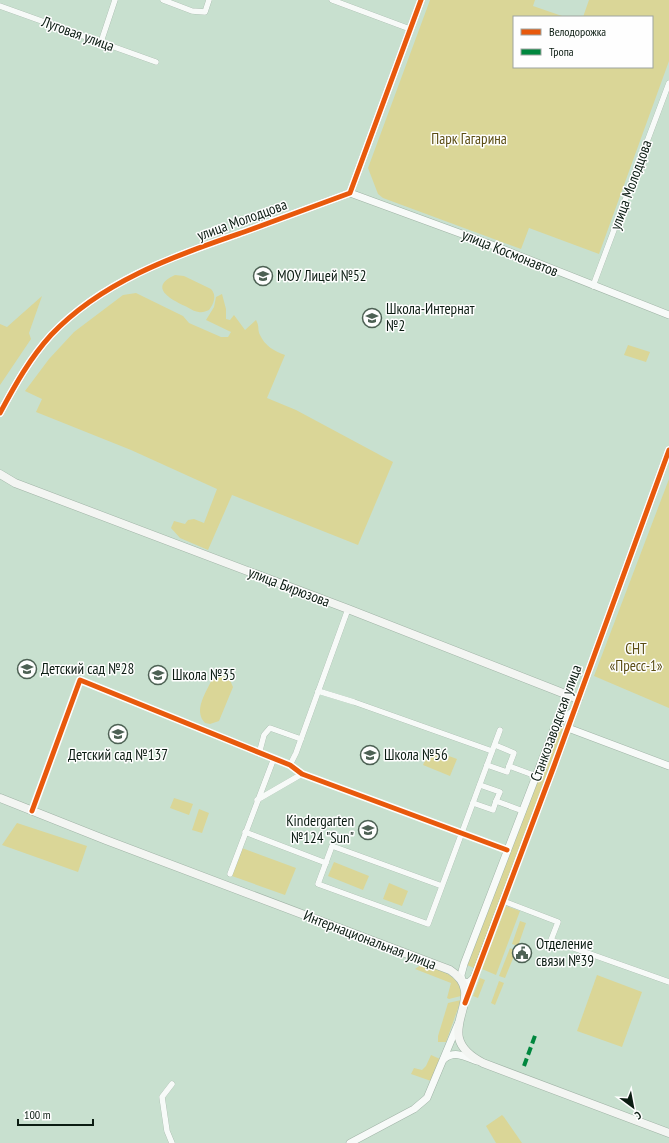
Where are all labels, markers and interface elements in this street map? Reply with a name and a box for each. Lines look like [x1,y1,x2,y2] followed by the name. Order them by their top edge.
[38,11,117,55] street label: Луговая улица
[513,16,653,68] legend
[549,24,606,39] text: Велодорожка
[549,44,574,59] text: Тропа
[431,129,507,148] park label: Парк Гагарина
[605,137,656,232] street label: улица Молодцова
[194,194,289,245] street label: улица Молодцова
[459,225,561,281] street label: улица Космонавтов
[252,265,274,287] school or university icon: МОУ Лицей №52
[277,266,367,285] place label: МОУ Лицей №52
[386,299,475,335] place label: Школа-Интернат №2
[361,307,383,329] school or university icon: Школа-Интернат №2
[246,562,333,611] street label: улица Бирюзова
[609,639,663,675] park label: СНТ «Пресс-1»
[16,658,38,680] school or university icon: Детский сад №28
[41,659,134,678] place label: Детский сад №28
[526,662,585,784] street label: Станкозаводская улица
[147,664,169,686] school or university icon: Школа №35
[172,665,236,684] place label: Школа №35
[107,723,129,745] school or university icon: Детский сад №137
[359,744,381,766] school or university icon: Школа №56
[68,745,168,764] place label: Детский сад №137
[384,745,448,764] place label: Школа №56
[286,811,354,847] place label: Kindergarten №124 "Sun"
[357,819,379,841] school or university icon: Kindergarten №124 "Sun"
[301,905,439,974] street label: Интернациональная улица
[536,934,594,970] place label: Отделение связи №39
[511,942,533,964] public building icon: Отделение связи №39
[613,1087,653,1127] north arrow
[18,1101,93,1127] scale bar
[24,1107,51,1122] text: 100 m
[632,1108,644,1123] text: С

